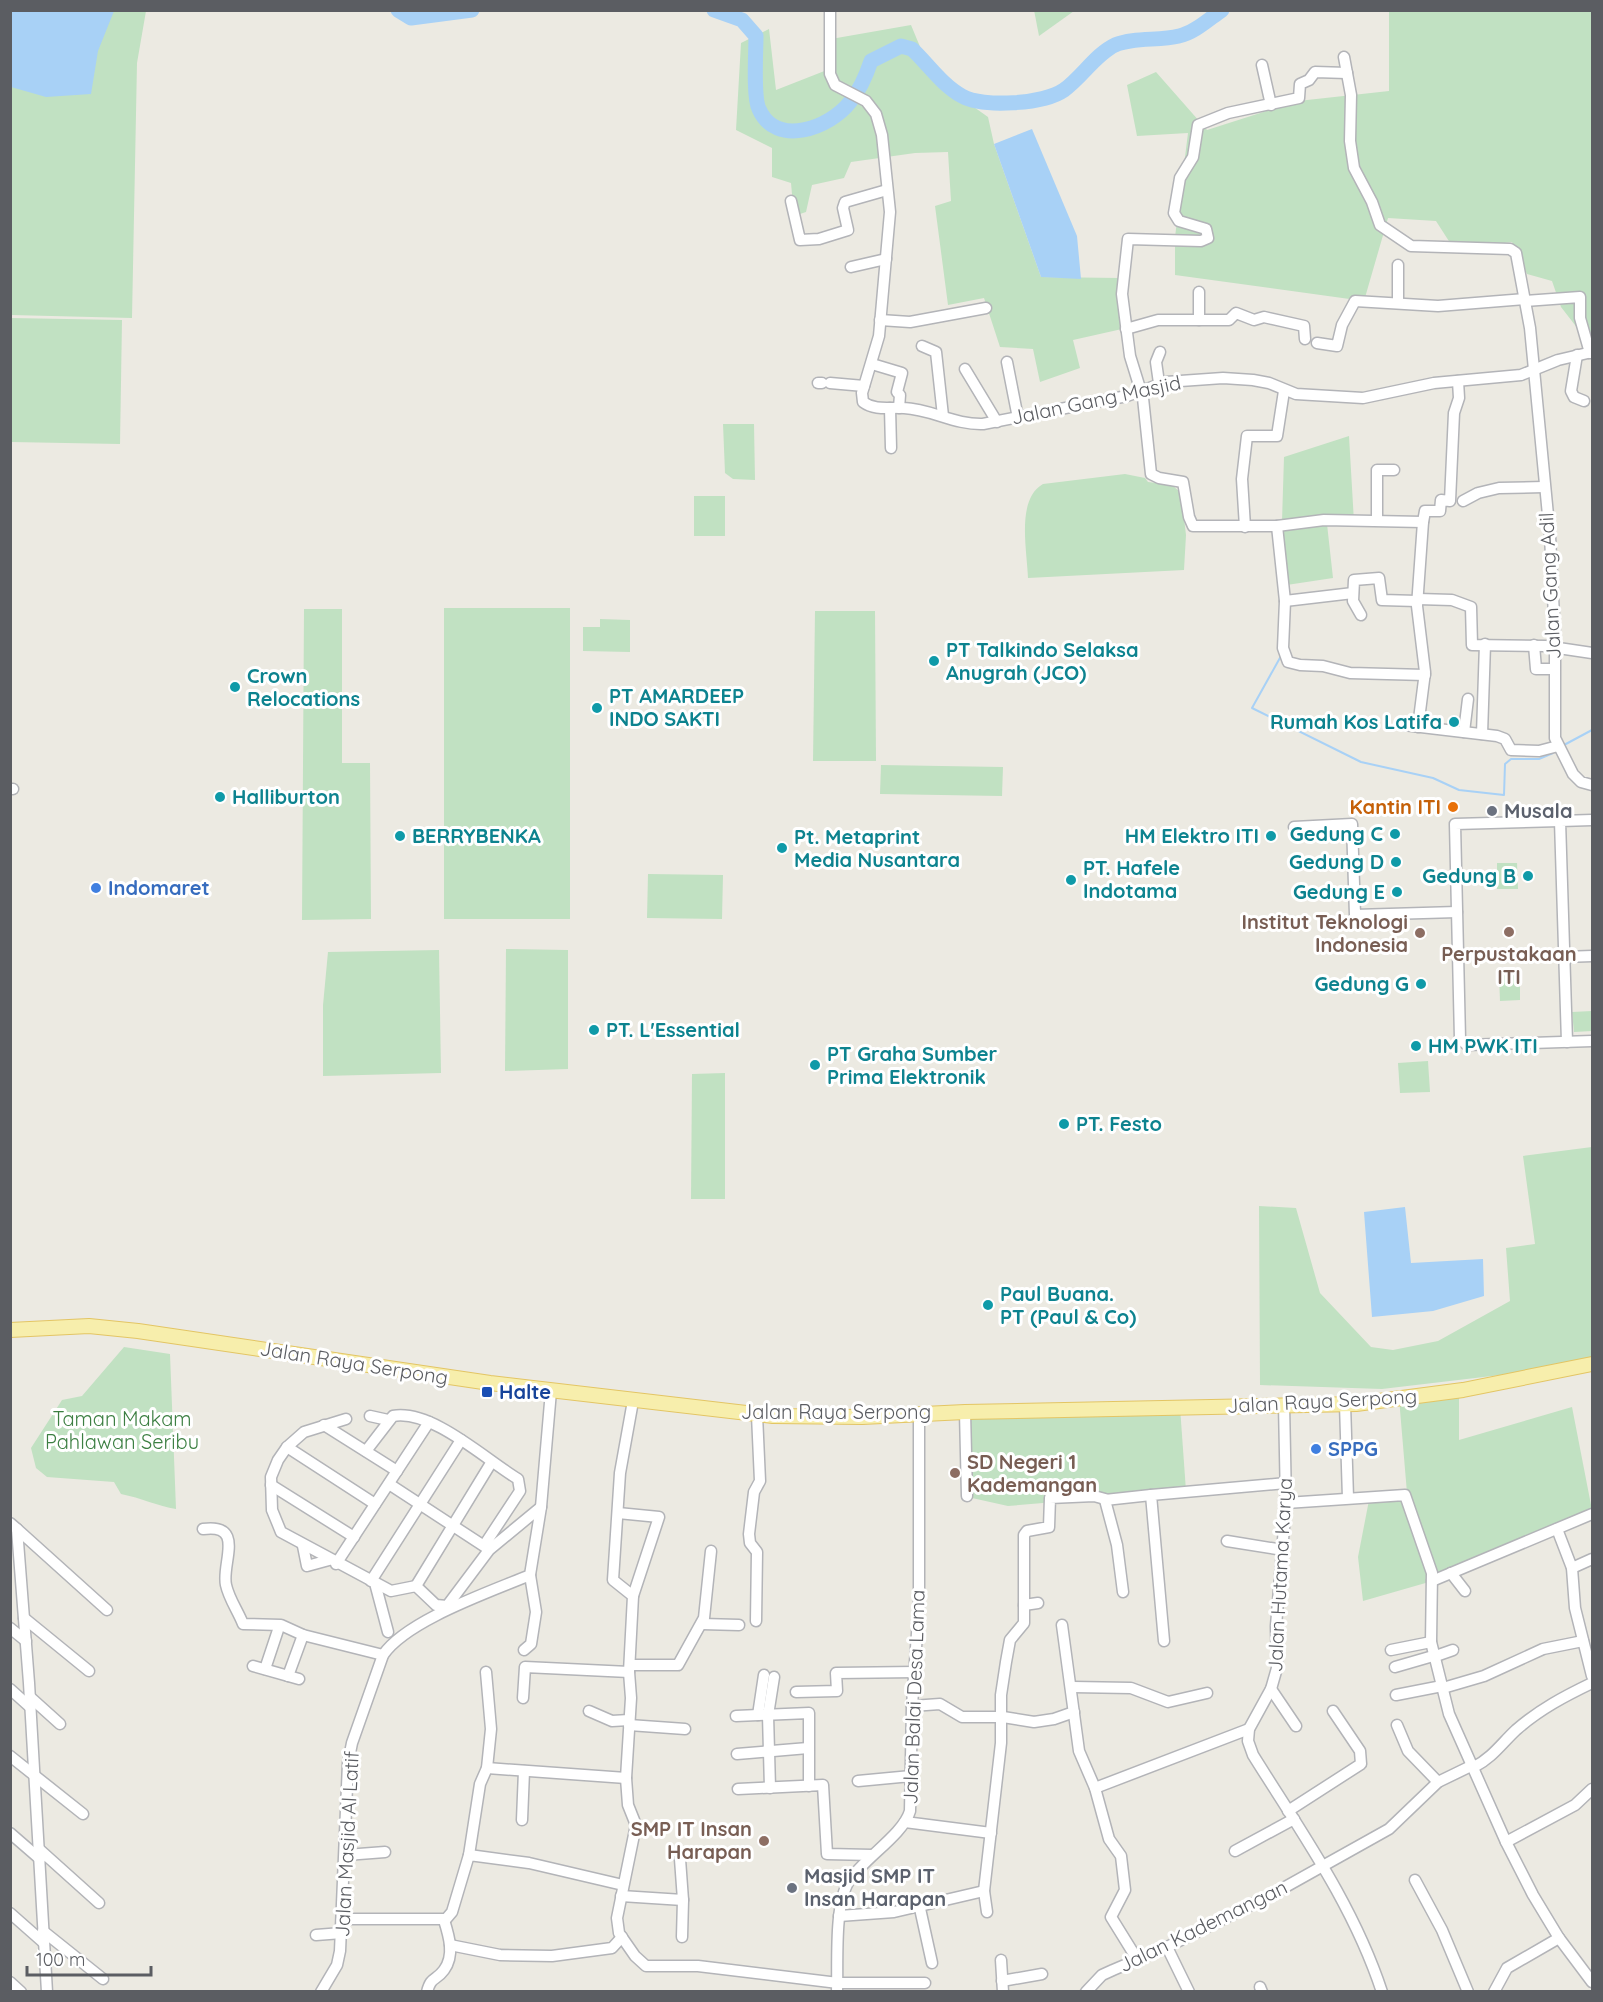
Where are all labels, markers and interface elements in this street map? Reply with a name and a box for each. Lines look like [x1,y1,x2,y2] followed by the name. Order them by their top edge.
[1009,369,1183,430] street label: Jalan Gang Masjid
[1533,512,1566,660] street label: Jalan Gang Adil
[946,637,1139,685] place label: PT Talkindo Selaksa Anugrah (JCO)
[927,654,941,668] marker: PT Talkindo Selaksa Anugrah (JCO)
[247,663,360,711] place label: Crown Relocations
[228,680,242,694] marker: Crown Relocations
[609,683,744,731] place label: PT AMARDEEP INDO SAKTI
[590,701,604,715] marker: PT AMARDEEP INDO SAKTI
[1270,709,1442,734] place label: Rumah Kos Latifa
[1447,715,1461,729] marker: Rumah Kos Latifa
[232,784,340,809] place label: Halliburton
[213,790,227,804] marker: Halliburton
[1349,794,1441,819] place label: Kantin ITI
[1504,798,1572,823] place label: Musala
[1446,800,1460,814] marker: Kantin ITI
[1485,804,1499,818] marker: Musala
[1290,821,1383,846] place label: Gedung C
[412,823,541,848] place label: BERRYBENKA
[1125,823,1259,848] place label: HM Elektro ITI
[794,824,960,872] place label: Pt. Metaprint Media Nusantara
[1388,827,1402,841] marker: Gedung C
[393,829,407,843] marker: BERRYBENKA
[1264,829,1278,843] marker: HM Elektro ITI
[775,841,789,855] marker: Pt. Metaprint Media Nusantara
[1289,849,1384,874] place label: Gedung D
[1083,855,1180,903] place label: PT. Hafele Indotama
[1389,855,1403,869] marker: Gedung D
[1422,863,1516,888] place label: Gedung B
[1521,869,1535,883] marker: Gedung B
[1064,873,1078,887] marker: PT. Hafele Indotama
[108,875,210,900] place label: Indomaret
[1293,879,1385,904] place label: Gedung E
[89,881,103,895] marker: Indomaret
[1390,885,1404,899] marker: Gedung E
[1241,909,1408,957] place label: Institut Teknologi Indonesia
[1502,925,1516,939] marker: Perpustakaan ITI
[1413,926,1427,940] marker: Institut Teknologi Indonesia
[1441,941,1577,989] place label: Perpustakaan ITI
[1314,971,1409,996] place label: Gedung G
[1414,977,1428,991] marker: Gedung G
[606,1017,740,1042] place label: PT. L'Essential
[587,1023,601,1037] marker: PT. L'Essential
[1428,1033,1538,1058] place label: HM PWK ITI
[1409,1039,1423,1053] marker: HM PWK ITI
[827,1041,997,1089] place label: PT Graha Sumber Prima Elektronik
[808,1058,822,1072] marker: PT Graha Sumber Prima Elektronik
[1076,1111,1162,1136] place label: PT. Festo
[1057,1117,1071,1131] marker: PT. Festo
[1000,1281,1136,1329] place label: Paul Buana. PT (Paul & Co)
[981,1298,995,1312] marker: Paul Buana. PT (Paul & Co)
[258,1335,450,1390] street label: Jalan Raya Serpong
[499,1379,551,1404] place label: Halte
[1226,1383,1418,1418] street label: Jalan Raya Serpong
[480,1385,494,1399] marker: Halte
[741,1399,931,1424] street label: Jalan Raya Serpong
[45,1406,199,1454] park label: Taman Makam Pahlawan Seribu
[1328,1436,1378,1461] place label: SPPG
[1309,1442,1323,1456] marker: SPPG
[967,1449,1097,1497] place label: SD Negeri 1 Kademangan
[948,1466,962,1480] marker: SD Negeri 1 Kademangan
[1262,1477,1297,1673] street label: Jalan Hutama Karya
[897,1589,930,1805] street label: Jalan Balai Desa Lama
[329,1750,364,1938] street label: Jalan Masjid Al Latif
[631,1816,752,1864] place label: SMP IT Insan Harapan
[757,1834,771,1848] marker: SMP IT Insan Harapan
[804,1863,946,1911] place label: Masjid SMP IT Insan Harapan
[1114,1874,1291,1977] street label: Jalan Kademangan
[785,1881,799,1895] marker: Masjid SMP IT Insan Harapan
[27,1939,152,1977] scale bar
[36,1948,85,1971] text: 100 m

